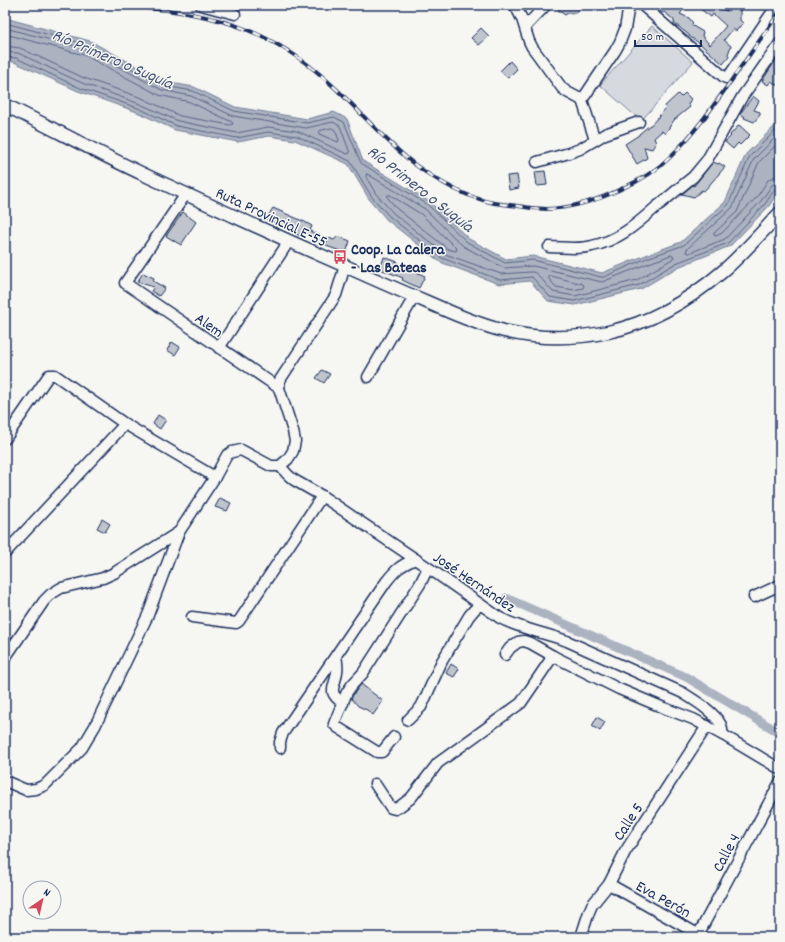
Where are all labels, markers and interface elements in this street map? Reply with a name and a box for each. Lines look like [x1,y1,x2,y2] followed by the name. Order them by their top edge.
[635,22,701,48] scale bar
[48,24,177,97] water label: Río Primero o Suquía
[641,29,664,46] text: 50 m
[361,141,478,240] water label: Río Primero o Suquía
[211,182,331,254] street label: Ruta Provincial E-55
[351,239,446,280] place label: Coop. La Calera - Las Bateas
[332,249,348,265] bus stop icon: Coop. La Calera - Las Bateas
[189,308,228,344] street label: Alem
[428,547,519,619] street label: José Hernández
[608,799,650,846] street label: Calle 5
[708,830,747,876] street label: Calle 4
[631,876,695,925] street label: Eva Perón
[22,880,62,920] north arrow
[40,885,54,902] text: N

